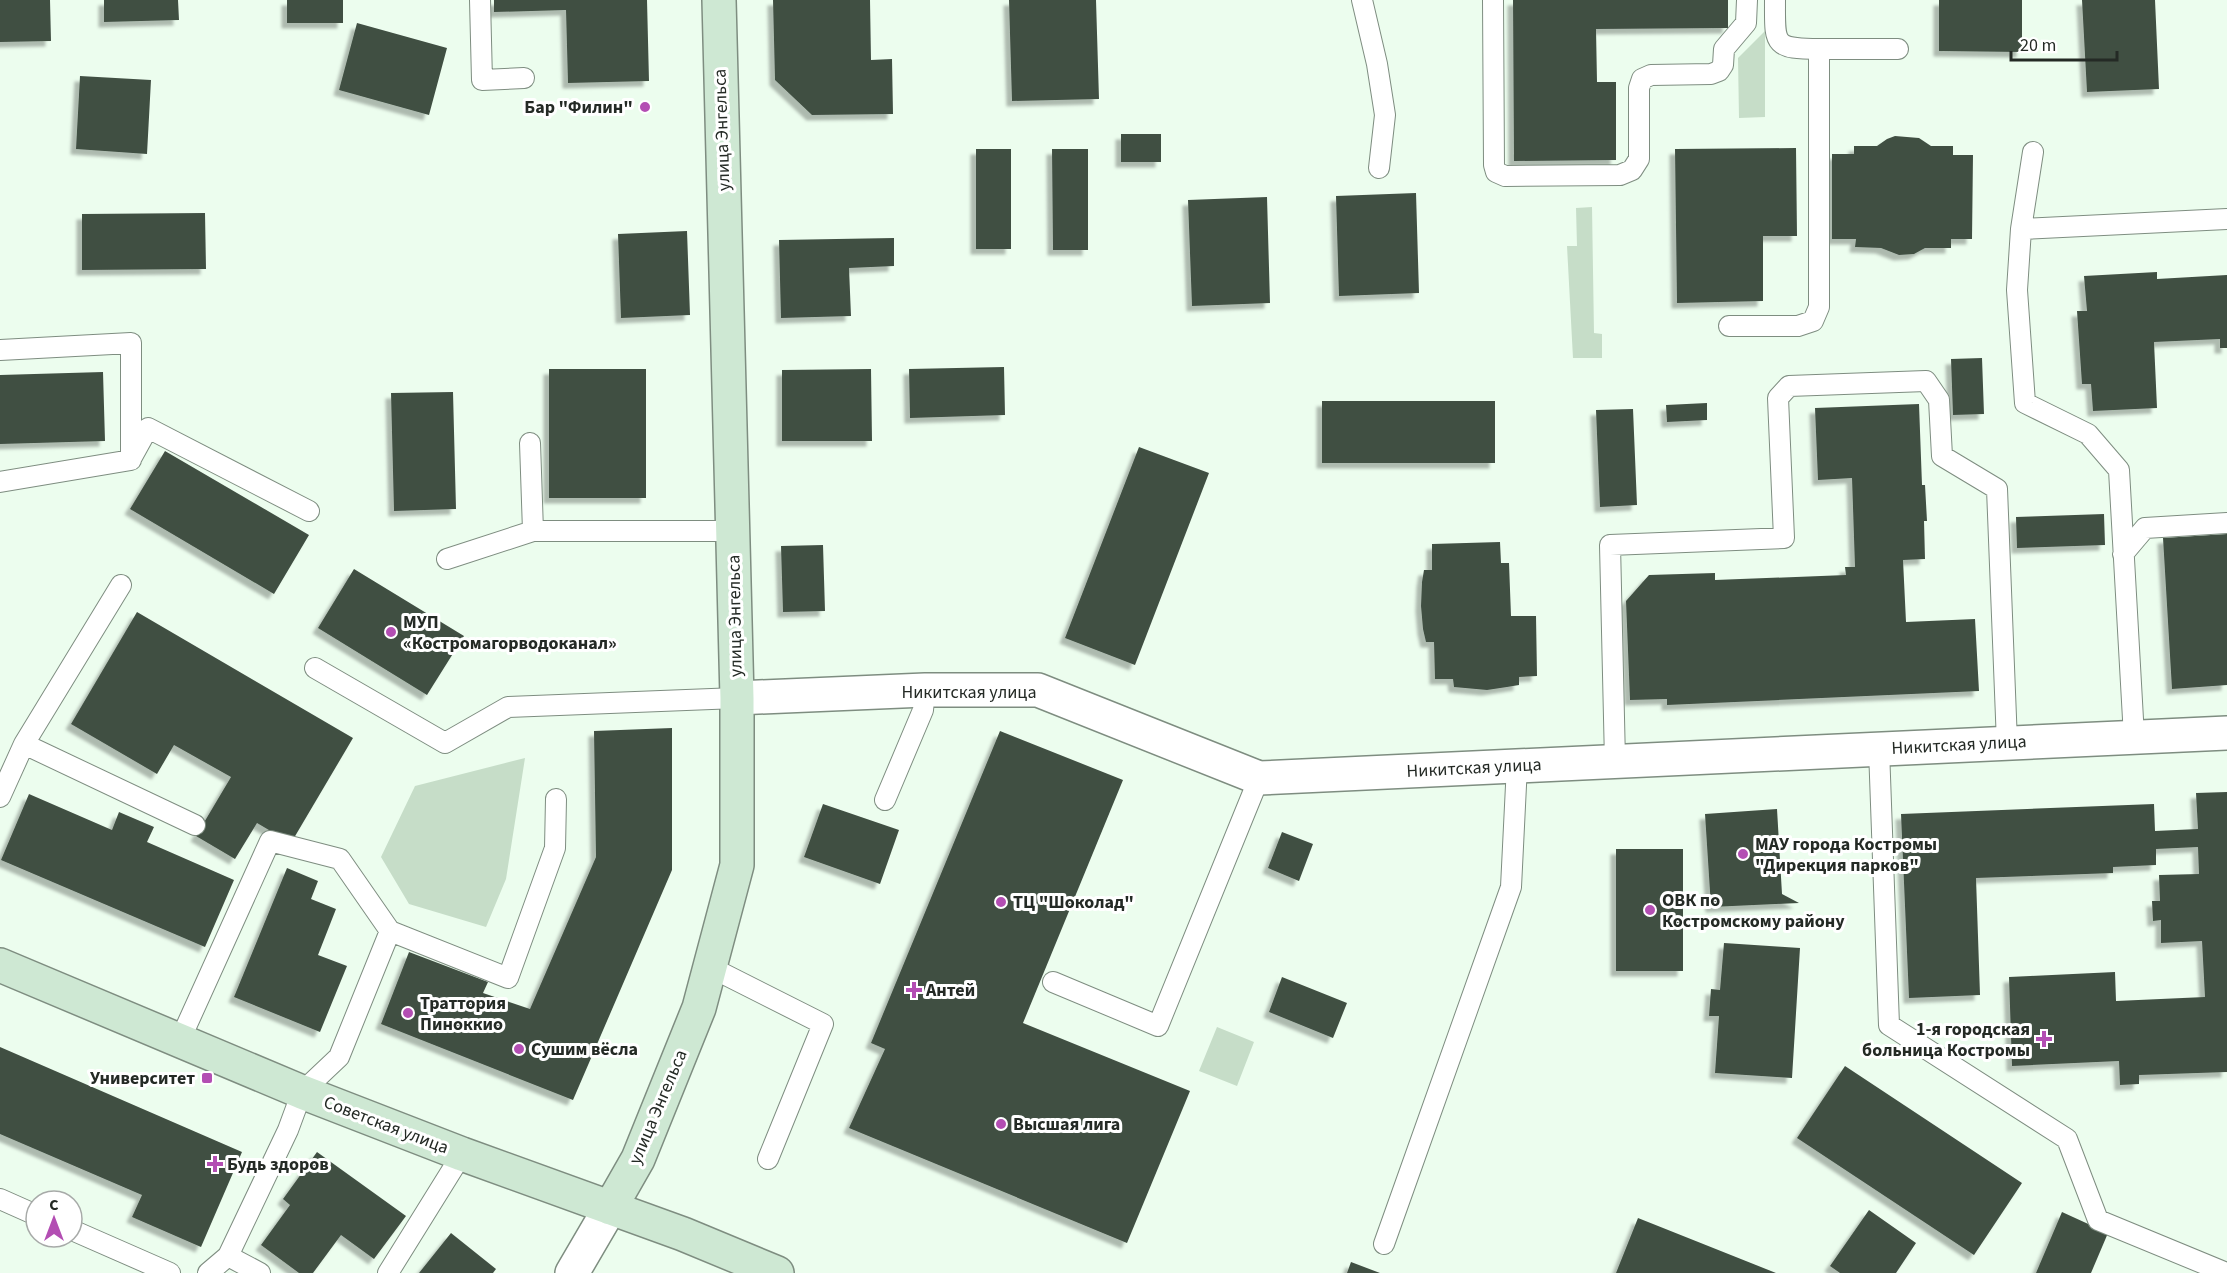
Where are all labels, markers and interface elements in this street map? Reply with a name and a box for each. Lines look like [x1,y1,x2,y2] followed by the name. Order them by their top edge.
[2011,24,2118,62] scale bar
[2020,33,2056,58] text: 20 m
[707,68,737,192] street label: улица Энгельса
[524,95,633,120] place label: Бар "Филин"
[638,100,652,114] marker: Бар "Филин"
[721,555,749,677] street label: улица Энгельса
[403,610,617,656] place label: МУП «Костромагорводоканал»
[384,625,398,639] marker: МУП «Костромагорводоканал»
[901,680,1037,705] street label: Никитская улица
[1891,729,2027,761] street label: Никитская улица
[1406,752,1542,784] street label: Никитская улица
[1755,832,1937,878] place label: МАУ города Костромы "Дирекция парков"
[1736,847,1750,861] marker: МАУ города Костромы "Дирекция парков"
[1662,888,1845,934] place label: ОВК по Костромскому району
[1013,890,1134,915] place label: ТЦ "Шоколад"
[994,895,1008,909] marker: ТЦ "Шоколад"
[1643,903,1657,917] marker: ОВК по Костромскому району
[925,978,975,1003] place label: Антей
[907,983,921,997] marker: Антей
[420,991,506,1037] place label: Траттория Пиноккио
[401,1006,415,1020] marker: Траттория Пиноккио
[1862,1017,2030,1063] place label: 1-я городская больница Костромы
[2035,1030,2053,1048] marker: 1-я городская больница Костромы
[531,1037,638,1062] place label: Сушим вёсла
[512,1042,526,1056] marker: Сушим вёсла
[623,1046,693,1168] street label: улица Энгельса
[90,1066,195,1091] place label: Университет
[200,1071,214,1085] marker: Университет
[320,1090,452,1160] street label: Советская улица
[1013,1112,1120,1137] place label: Высшая лига
[994,1117,1008,1131] marker: Высшая лига
[227,1152,329,1177] place label: Будь здоров
[208,1157,222,1171] marker: Будь здоров
[24,1189,84,1249] north arrow
[49,1194,59,1216] text: С

